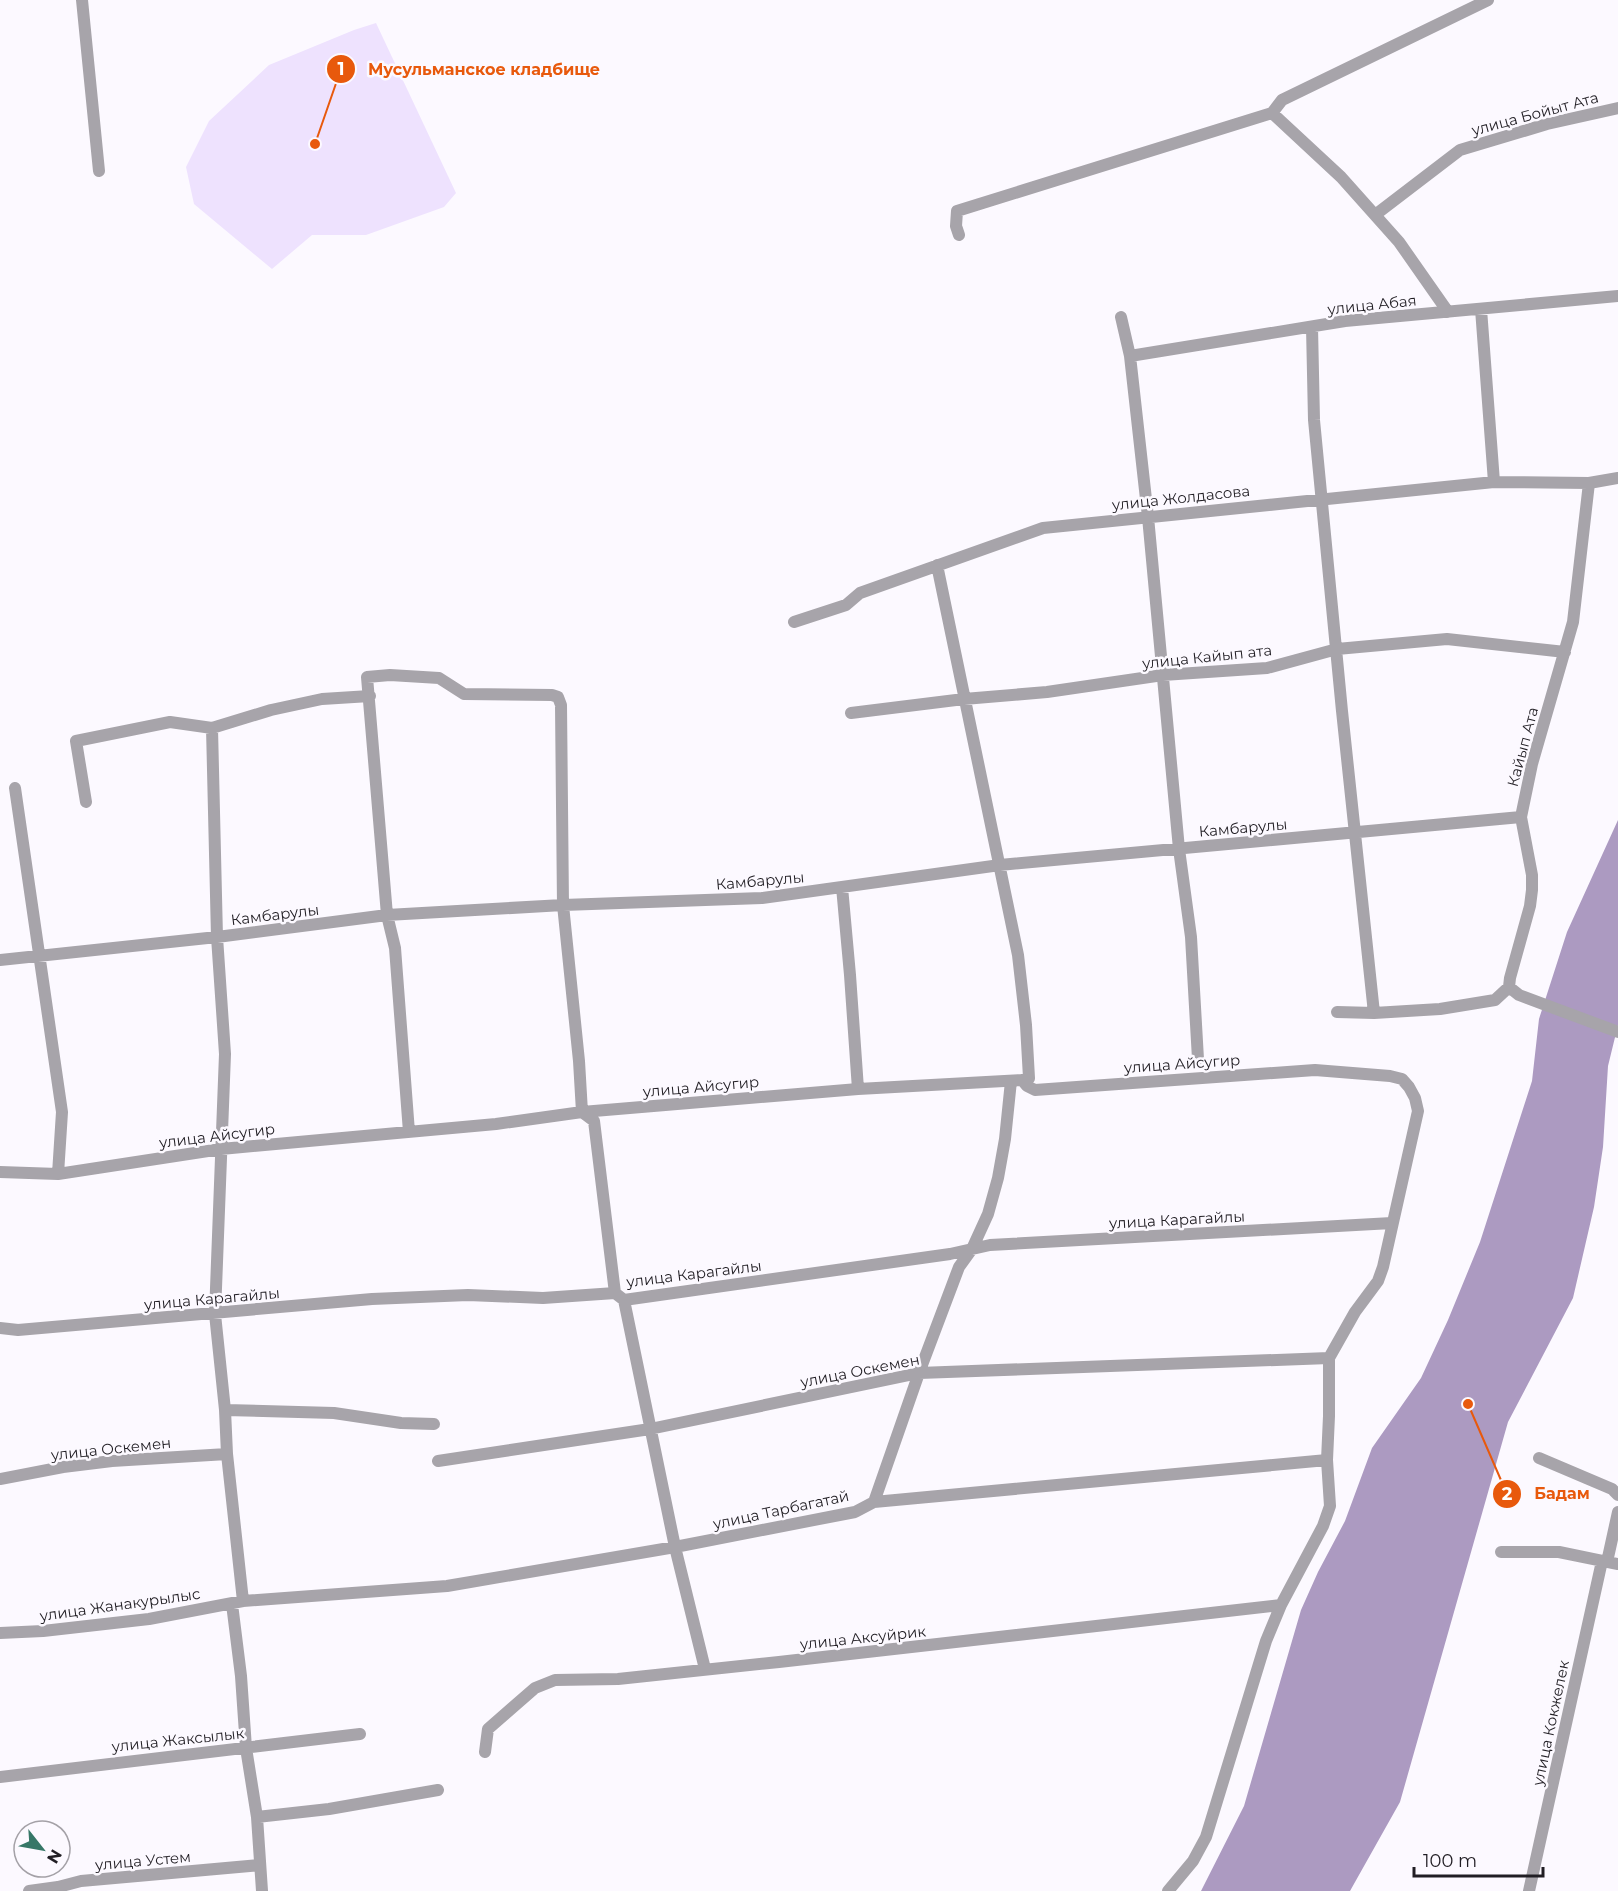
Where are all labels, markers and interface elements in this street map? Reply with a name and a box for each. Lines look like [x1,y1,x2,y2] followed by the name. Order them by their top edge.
[326,52,612,86] callout: Мусульманское кладбище
[337,58,345,80] text: 1
[368,60,600,79] text: Мусульманское кладбище
[1468,87,1600,140] street label: улица Бойыт Ата
[1325,290,1417,319] street label: улица Абая
[1110,481,1251,514] street label: улица Жолдасова
[1140,640,1273,673] street label: улица Кайып ата
[1503,705,1542,789] street label: Кайып Ата
[1198,814,1288,841] street label: Камбарулы
[715,867,805,894] street label: Камбарулы
[230,900,320,929] street label: Камбарулы
[1122,1050,1241,1077] street label: улица Айсугир
[641,1072,760,1101] street label: улица Айсугир
[157,1119,276,1152] street label: улица Айсугир
[1107,1206,1245,1233] street label: улица Карагайлы
[624,1256,763,1291] street label: улица Карагайлы
[142,1283,281,1314] street label: улица Карагайлы
[798,1350,921,1392] street label: улица Оскемен
[49,1433,172,1464] street label: улица Оскемен
[1492,1477,1601,1511] callout: Бадам
[1502,1483,1513,1505] text: 2
[1534,1484,1590,1503] text: Бадам
[710,1486,851,1533] street label: улица Тарбагатай
[37,1584,201,1625] street label: улица Жанакурылыс
[798,1621,927,1654] street label: улица Аксуйрик
[1528,1658,1573,1788] street label: улица Кокжелек
[110,1723,245,1756] street label: улица Жаксылык
[12,1819,72,1879] north arrow
[1414,1840,1543,1878] scale bar
[43,1846,66,1867] text: N
[93,1847,192,1874] street label: улица Устем
[1423,1850,1477,1872] text: 100 m

